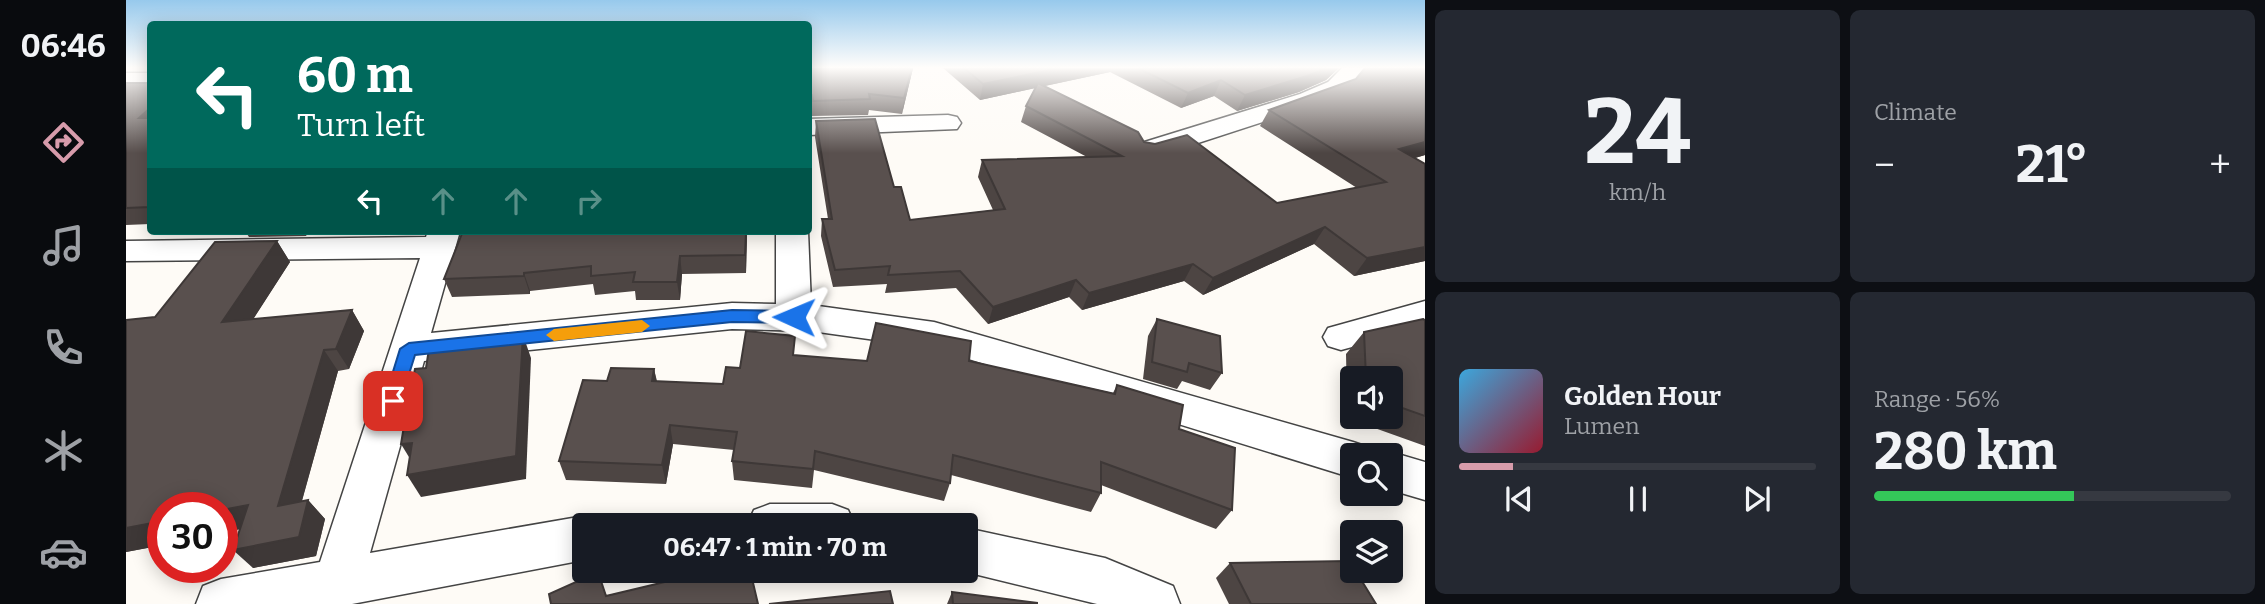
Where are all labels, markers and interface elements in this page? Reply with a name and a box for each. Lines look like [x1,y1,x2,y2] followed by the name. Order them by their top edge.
[20,27,106,65] text: 06:46
[297,46,413,105] text: 60 m
[182,49,273,140] icon: left
[1584,78,1691,187] text: 24
[1874,98,1957,126] text: Climate
[297,106,425,144] text: Turn left
[39,118,88,167] icon: directions
[2016,133,2088,196] text: 21°
[1874,142,1895,188] text: −
[2209,142,2231,188] text: +
[1609,178,1666,206] text: km/h
[351,182,389,220] icon: left
[424,182,462,220] icon: ahead
[497,182,535,220] icon: ahead
[570,182,608,220] icon: right
[39,221,88,270] icon: music
[757,280,831,354] position arrow
[39,323,88,372] icon: phone
[1340,366,1403,583] map controls
[1340,366,1403,429] button: sound
[363,371,423,431] pin
[1564,381,1721,412] text: Golden Hour
[374,382,412,420] icon: arrive
[1874,385,2000,413] text: Range · 56%
[1564,412,1640,440] text: Lumen
[1874,420,2057,483] text: 280 km
[39,426,88,475] icon: climate
[1340,443,1403,506] button: search
[1500,480,1538,518] icon: previous
[1619,480,1657,518] icon: pause
[1738,480,1776,518] icon: next
[147,492,238,583] speed limit sign: 30
[1340,520,1403,583] button: layers
[39,528,88,577] icon: car
[663,532,887,563] text: 06:47 · 1 min · 70 m

